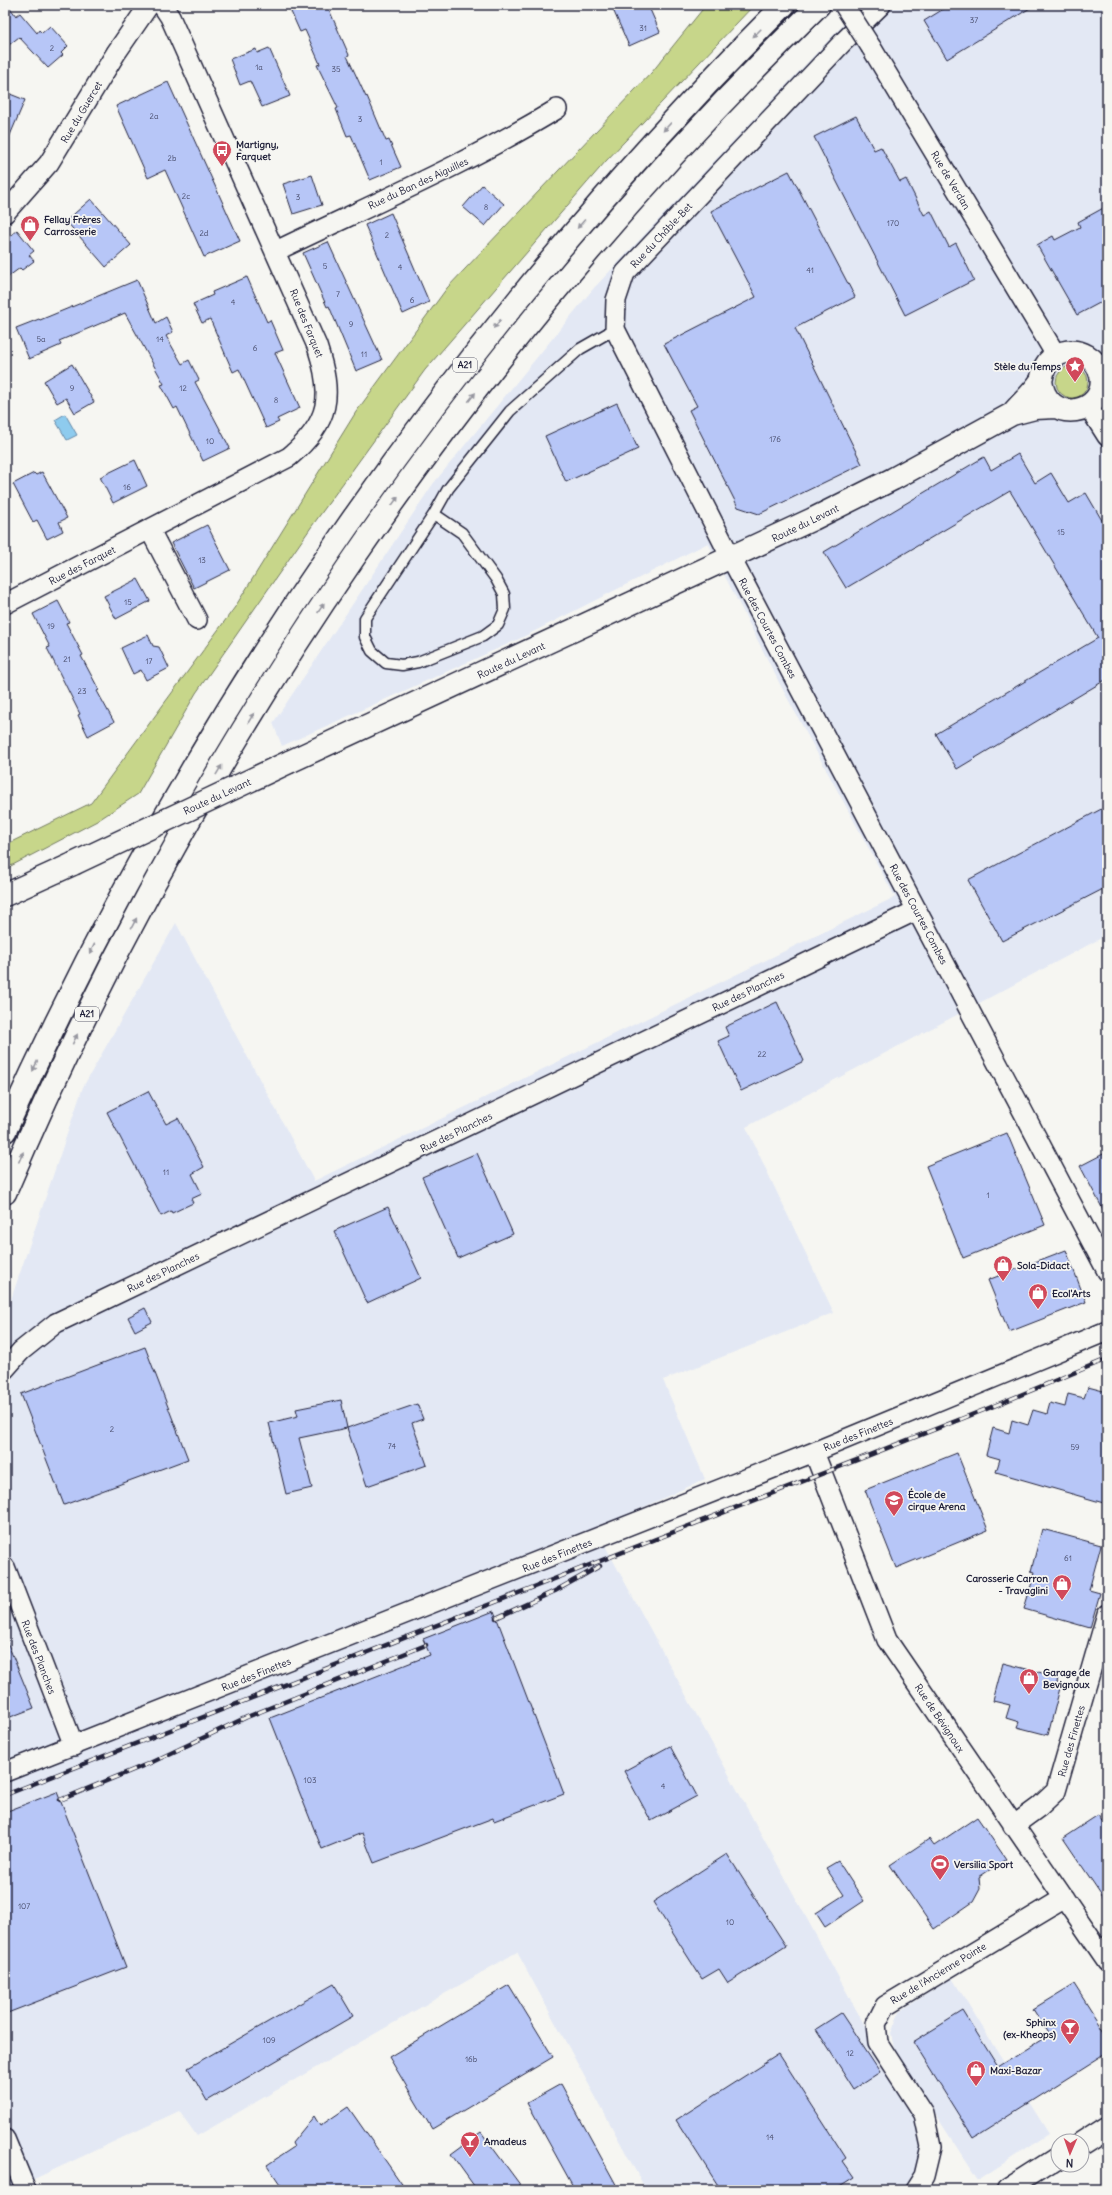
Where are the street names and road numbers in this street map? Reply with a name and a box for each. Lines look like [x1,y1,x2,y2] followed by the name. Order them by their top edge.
[58,78,105,146] street label: Rue du Guercet
[928,149,973,212] street label: Rue de Verdan
[366,154,471,212] street label: Rue du Ban des Aiguilles
[628,199,695,271] street label: Rue du Châble-Bet
[287,287,326,360] street label: Rue des Farquet
[453,358,477,372] road number: A21
[770,501,841,545] street label: Route du Levant
[47,543,118,588] street label: Rue des Farquet
[736,576,800,681] street label: Rue des Courtes Combes
[475,639,548,682] street label: Route du Levant
[181,775,254,818] street label: Route du Levant
[887,862,951,967] street label: Rue des Courtes Combes
[710,968,787,1015] street label: Rue des Planches
[75,1007,99,1021] road number: A21
[418,1109,495,1156] street label: Rue des Planches
[125,1249,202,1296] street label: Rue des Planches
[822,1414,895,1454] street label: Rue des Finettes
[521,1535,594,1575] street label: Rue des Finettes
[18,1618,59,1697] street label: Rue des Planches
[220,1654,293,1694] street label: Rue des Finettes
[912,1681,967,1755] street label: Rue de Bévignoux
[1055,1704,1088,1778] street label: Rue des Finettes
[888,1940,989,2007] street label: Rue de l'Ancienne Pointe

